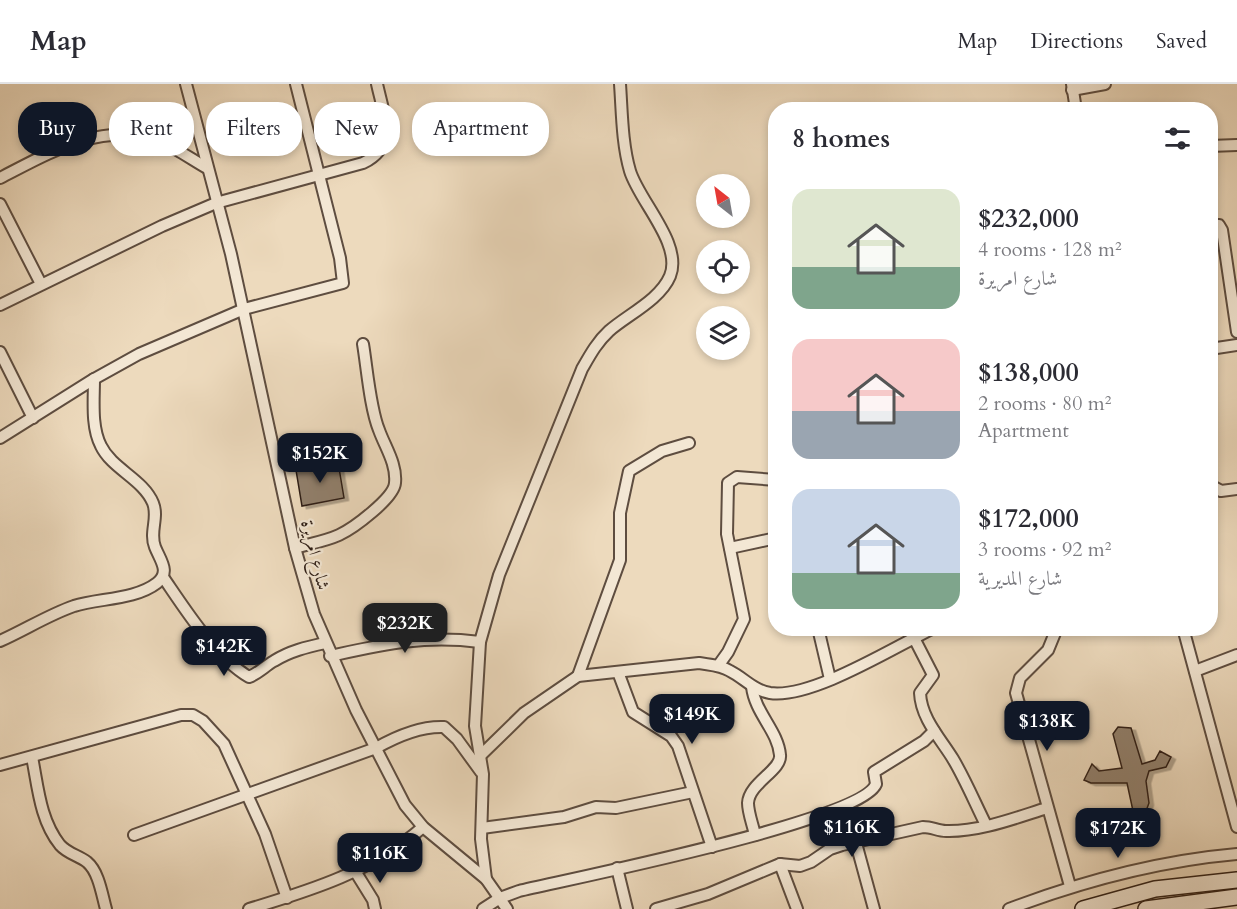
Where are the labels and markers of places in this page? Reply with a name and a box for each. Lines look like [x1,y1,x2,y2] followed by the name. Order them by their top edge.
[278,433,362,484] pin: $152K
[363,603,447,654] pin: $232K
[182,626,266,677] pin: $142K
[650,694,734,745] pin: $149K
[1005,701,1089,752] pin: $138K
[810,807,894,858] pin: $116K
[1076,808,1160,859] pin: $172K
[338,833,422,884] pin: $116K

